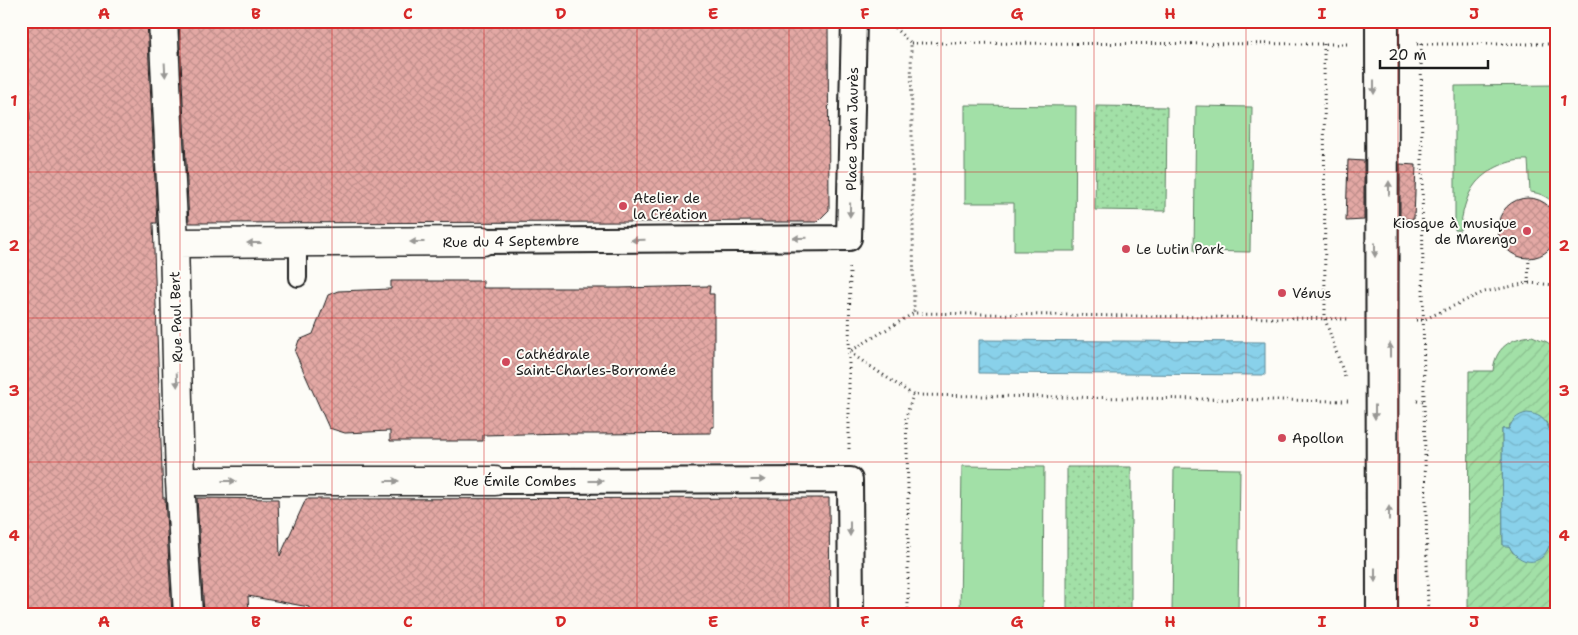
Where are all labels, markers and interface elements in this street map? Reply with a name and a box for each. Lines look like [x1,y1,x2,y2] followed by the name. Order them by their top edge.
[98,3,110,24] text: A
[251,3,261,24] text: B
[403,3,413,24] text: C
[555,3,567,24] text: D
[708,3,718,24] text: E
[860,3,870,24] text: F
[1011,3,1024,24] text: G
[1164,3,1176,24] text: H
[1318,3,1327,24] text: I
[1469,3,1479,24] text: J
[1380,38,1488,70] scale bar
[1388,45,1427,65] text: 20 m
[162,62,170,78] one-way arrow
[842,67,862,191] street label: Place Jean Jaurès
[1370,80,1378,96] one-way arrow
[10,90,18,111] text: 1
[1560,90,1568,111] text: 1
[1385,179,1393,195] one-way arrow
[633,189,708,223] place label: Atelier de la Création
[617,200,629,212] marker: Atelier de la Création
[846,202,854,218] one-way arrow
[1393,214,1517,248] place label: Kiosque à musique de Marengo
[1521,225,1533,237] marker: Kiosque à musique de Marengo
[442,231,580,251] street label: Rue du 4 Septembre
[792,234,808,242] one-way arrow
[8,235,20,256] text: 2
[1558,235,1570,256] text: 2
[630,236,646,244] one-way arrow
[409,238,425,246] one-way arrow
[246,239,262,247] one-way arrow
[1136,240,1224,258] place label: Le Lutin Park
[1371,242,1379,258] one-way arrow
[1120,243,1132,255] marker: Le Lutin Park
[165,271,187,363] street label: Rue Paul Bert
[1292,284,1332,302] place label: Vénus
[1276,287,1288,299] marker: Vénus
[1386,342,1394,358] one-way arrow
[516,345,676,379] place label: Cathédrale Saint-Charles-Borromée
[500,356,512,368] marker: Cathédrale Saint-Charles-Borromée
[174,372,182,388] one-way arrow
[8,380,20,401] text: 3
[1558,380,1570,401] text: 3
[1371,405,1379,421] one-way arrow
[1292,429,1344,447] place label: Apollon
[1276,432,1288,444] marker: Apollon
[454,472,576,490] street label: Rue Émile Combes
[751,476,767,484] one-way arrow
[221,477,237,485] one-way arrow
[384,477,400,485] one-way arrow
[588,477,604,485] one-way arrow
[1385,504,1393,520] one-way arrow
[846,521,854,537] one-way arrow
[8,525,20,546] text: 4
[1558,525,1570,546] text: 4
[1371,567,1379,583] one-way arrow
[98,611,110,632] text: A
[251,611,261,632] text: B
[403,611,413,632] text: C
[555,611,567,632] text: D
[708,611,718,632] text: E
[860,611,870,632] text: F
[1011,611,1024,632] text: G
[1164,611,1176,632] text: H
[1318,611,1327,632] text: I
[1469,611,1479,632] text: J

